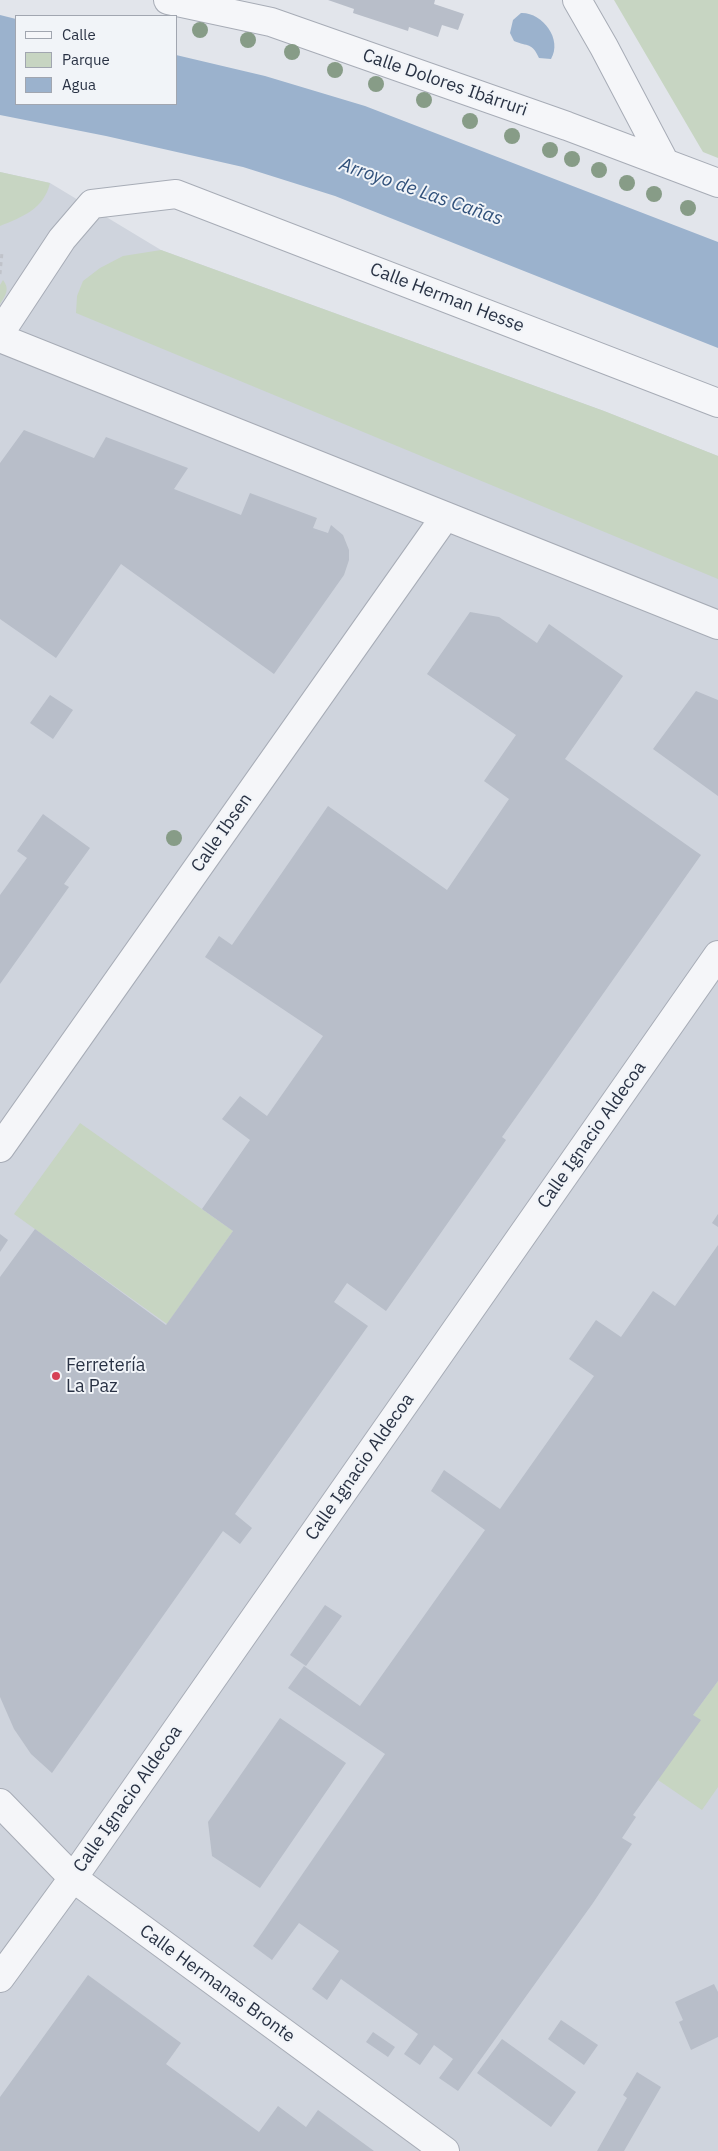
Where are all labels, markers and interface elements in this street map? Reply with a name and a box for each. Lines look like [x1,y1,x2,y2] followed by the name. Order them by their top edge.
[15,15,178,105] legend
[62,25,96,44] text: Calle
[360,45,530,121] street label: Calle Dolores Ibárruri
[62,50,110,69] text: Parque
[62,75,96,94] text: Agua
[336,153,506,231] water label: Arroyo de Las Cañas
[367,259,527,337] street label: Calle Herman Hesse
[187,789,257,877] street label: Calle Ibsen
[533,1057,651,1213] street label: Calle Ignacio Aldecoa
[66,1355,145,1398] place label: Ferretería La Paz
[50,1370,62,1382] marker: Ferretería La Paz
[301,1389,419,1545] street label: Calle Ignacio Aldecoa
[69,1721,187,1877] street label: Calle Ignacio Aldecoa
[135,1920,299,2048] street label: Calle Hermanas Bronte

